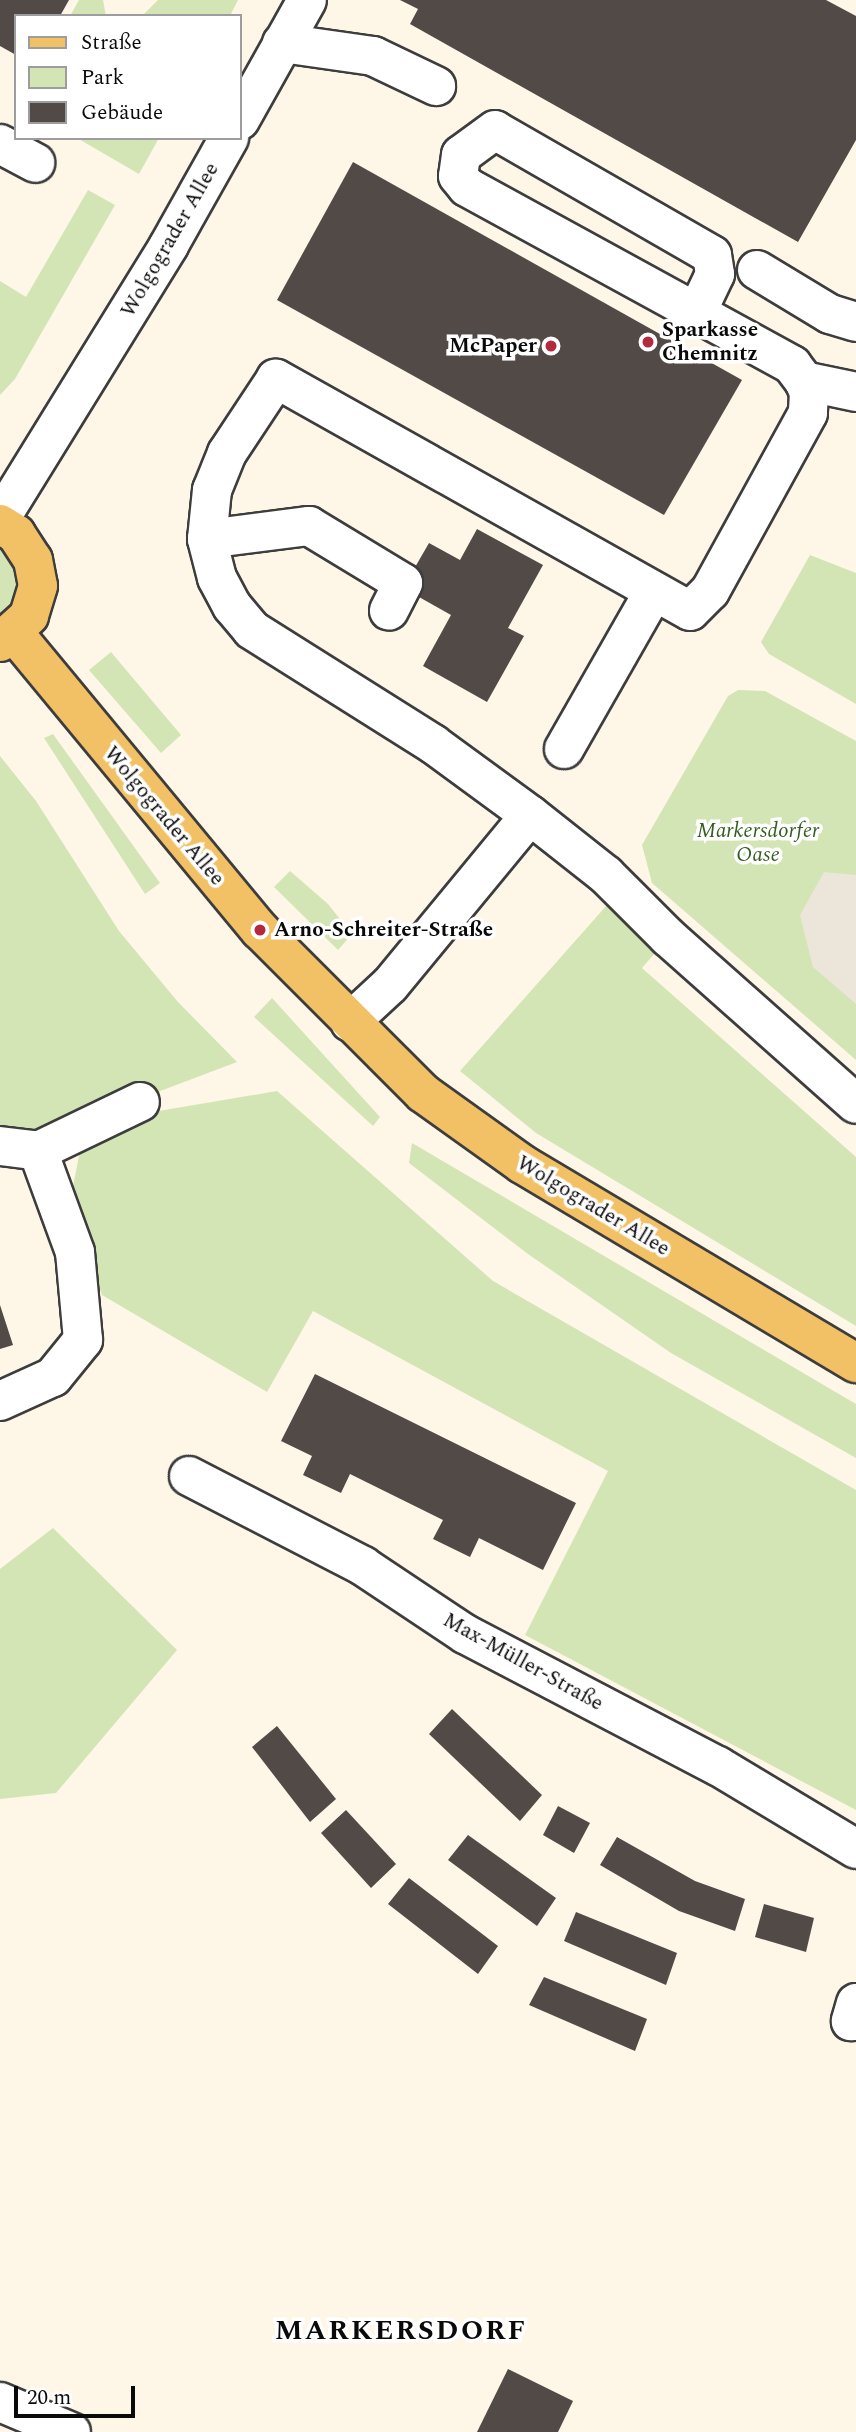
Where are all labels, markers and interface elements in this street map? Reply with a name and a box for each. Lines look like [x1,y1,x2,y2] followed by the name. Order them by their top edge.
[14,14,242,140] legend
[81,27,142,59] text: Straße
[81,62,124,94] text: Park
[81,97,163,129] text: Gebäude
[116,158,224,322] street label: Wolgograder Allee
[662,317,758,367] place label: Sparkasse Chemnitz
[449,333,537,359] place label: McPaper
[640,334,656,350] marker: Sparkasse Chemnitz
[543,338,559,354] marker: McPaper
[98,741,230,891] street label: Wolgograder Allee
[697,818,819,868] park label: Markersdorfer Oase
[274,917,493,943] place label: Arno-Schreiter-Straße
[252,922,268,938] marker: Arno-Schreiter-Straße
[512,1150,674,1262] street label: Wolgograder Allee
[438,1607,608,1717] street label: Max-Müller-Straße
[276,2314,526,2348] district label: MARKERSDORF
[18,2372,138,2416] scale bar
[27,2382,71,2414] text: 20 m

